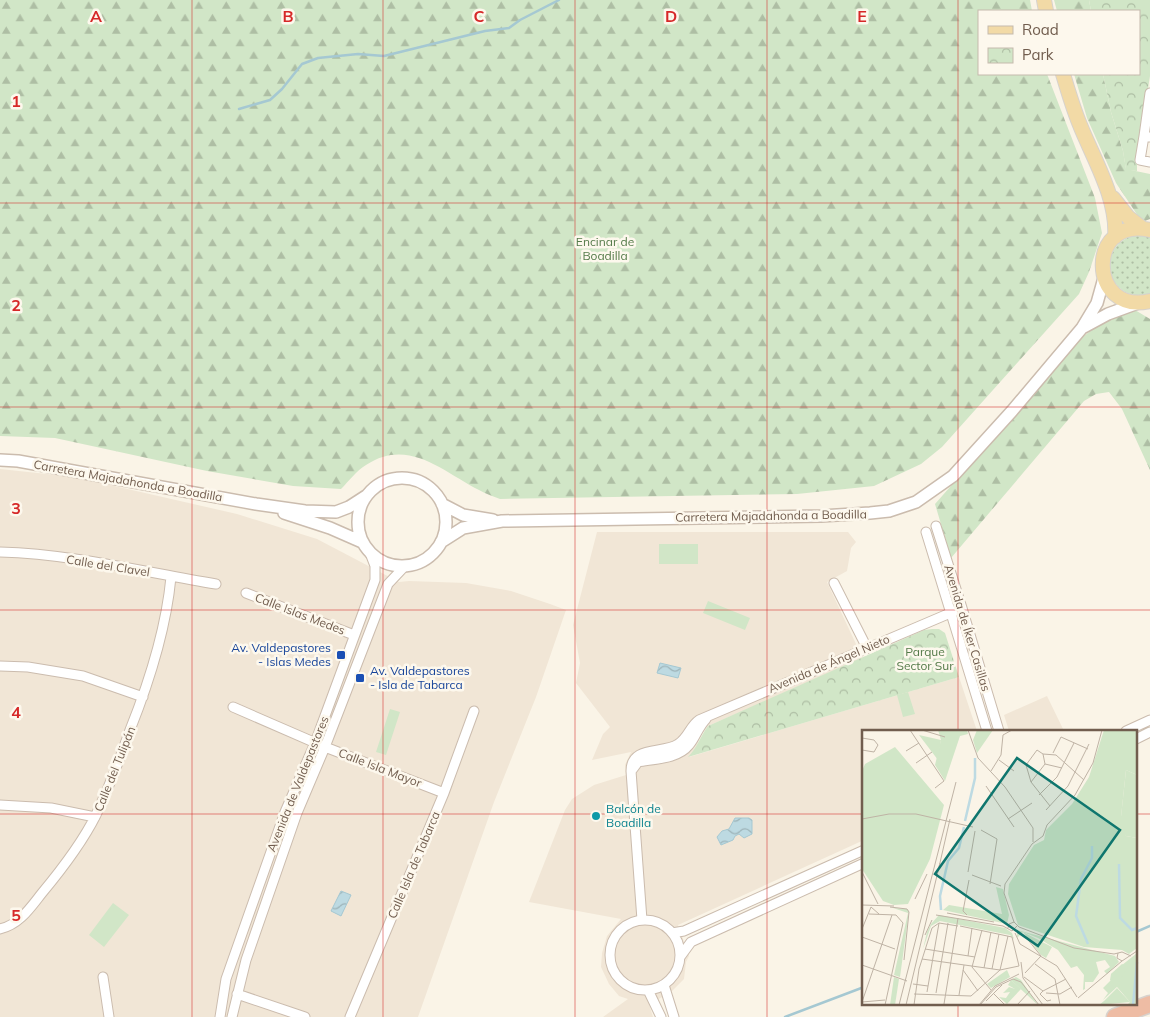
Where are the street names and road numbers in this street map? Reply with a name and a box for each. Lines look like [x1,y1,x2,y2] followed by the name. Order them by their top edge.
[32,456,224,505] street label: Carretera Majadahonda a Boadilla
[675,506,867,525] street label: Carretera Majadahonda a Boadilla
[65,552,151,579] street label: Calle del Clavel
[941,563,994,693] street label: Avenida de Íker Casillas
[253,589,347,638] street label: Calle Islas Medes
[766,631,892,696] street label: Avenida de Ángel Nieto
[263,714,332,854] street label: Avenida de Valdepastores
[91,724,138,814] street label: Calle del Tulipán
[337,745,424,790] street label: Calle Isla Mayor
[384,809,443,921] street label: Calle Isla de Tabarca

